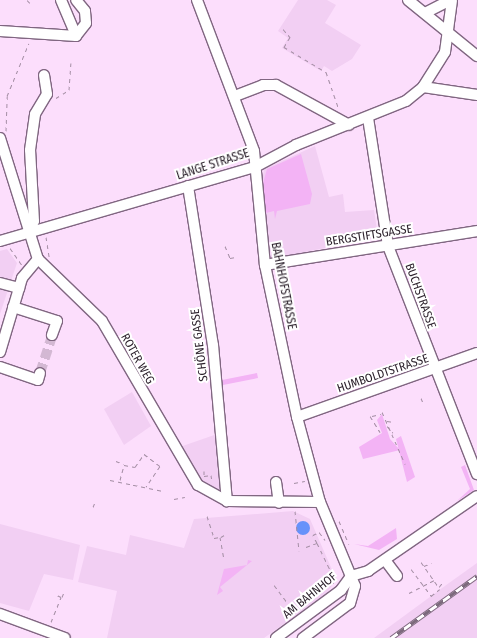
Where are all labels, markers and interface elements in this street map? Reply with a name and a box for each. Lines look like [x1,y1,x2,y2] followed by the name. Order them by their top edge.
[175,146,251,184] street label: LANGE STRASSE
[325,222,413,250] street label: BERGSTIFTSGASSE
[267,241,299,331] street label: BAHNHOFSTRASSE
[402,261,438,331] street label: BUCHSTRASSE
[188,308,212,382] street label: SCHÖNE GASSE
[117,331,157,387] street label: ROTER WEG
[335,352,431,396] street label: HUMBOLDTSTRASSE
[280,570,340,622] street label: AM BAHNHOF

